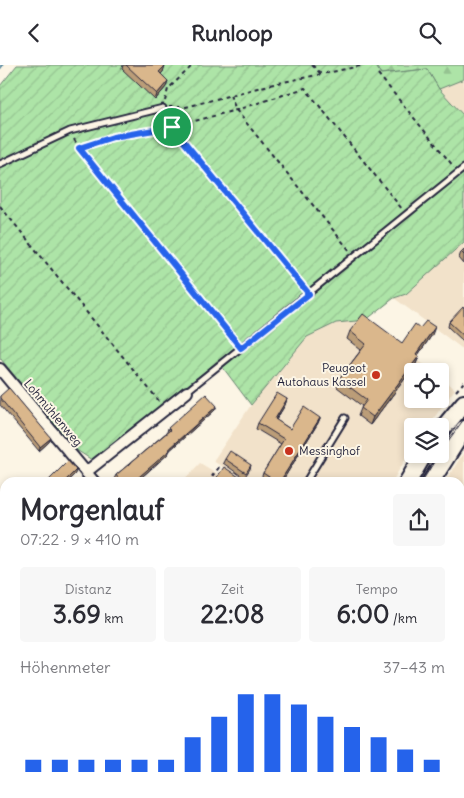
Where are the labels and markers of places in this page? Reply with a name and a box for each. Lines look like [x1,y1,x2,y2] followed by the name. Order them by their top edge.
[151,106,193,148] pin
[277,360,366,389] place label: Peugeot Autohaus Kassel
[370,369,382,381] marker: Peugeot Autohaus Kassel
[299,443,361,458] place label: Messinghof
[283,445,295,457] marker: Messinghof

